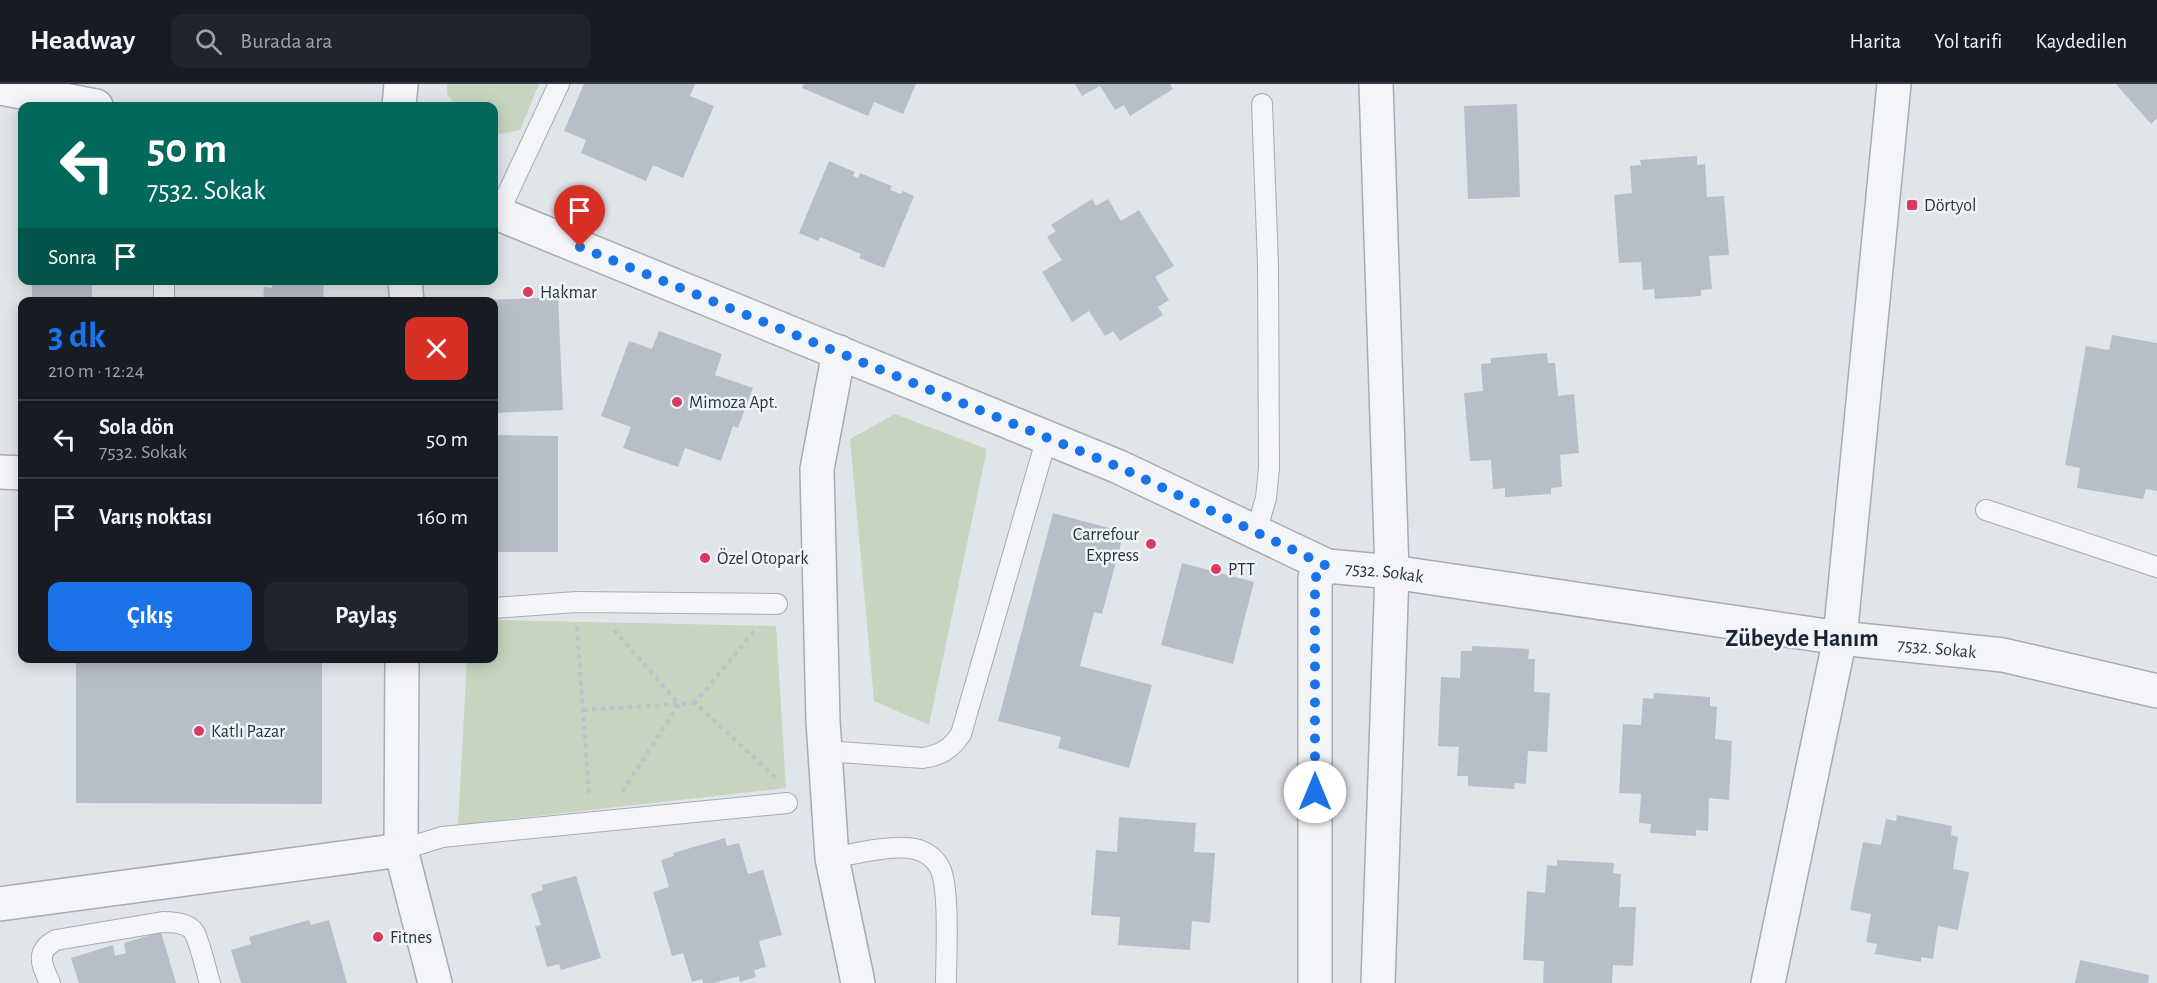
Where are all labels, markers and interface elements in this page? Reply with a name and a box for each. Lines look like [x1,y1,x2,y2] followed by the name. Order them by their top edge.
[171,14,591,68] search box
[192,25,225,58] icon: search
[30,27,135,55] text: Headway
[240,30,332,52] text: Burada ara
[1849,31,1901,52] text: Harita
[1934,31,2002,52] text: Yol tarifi
[2035,31,2127,52] text: Kaydedilen
[48,126,126,204] icon: left
[147,128,227,170] text: 50 m
[147,177,266,204] text: 7532. Sokak
[554,185,605,247] pin
[563,194,596,227] icon: arrive
[1924,197,1977,215] place label: Dörtyol
[1905,198,1919,212] marker: Dörtyol
[109,240,142,273] icon: arrive
[48,246,97,268] text: Sonra
[540,284,597,302] place label: Hakmar
[521,285,535,299] marker: Hakmar
[405,317,468,380] button: close
[48,318,106,354] text: 3 dk
[48,361,144,381] text: 210 m · 12:24
[689,394,778,412] place label: Mimoza Apt.
[670,395,684,409] marker: Mimoza Apt.
[99,416,174,438] text: Sola dön
[48,423,81,456] icon: left
[426,428,468,450] text: 50 m
[99,442,187,462] text: 7532. Sokak
[48,501,81,534] icon: arrive
[99,506,212,528] text: Varış noktası
[417,506,468,528] text: 160 m
[1073,526,1139,565] place label: Carrefour Express
[1144,537,1158,551] marker: Carrefour Express
[717,548,809,568] place label: Özel Otopark
[698,551,712,565] marker: Özel Otopark
[1344,560,1426,587] street label: 7532. Sokak
[1228,561,1255,579] place label: PTT
[1209,562,1223,576] marker: PTT
[48,582,252,651] button: Çıkış
[264,582,468,651] button: Paylaş
[1725,627,1879,651] district label: Zübeyde Hanım
[1897,636,1978,662] street label: 7532. Sokak
[211,723,285,741] place label: Katlı Pazar
[192,724,206,738] marker: Katlı Pazar
[1283,760,1347,824] position arrow
[390,929,432,947] place label: Fitnes
[371,930,385,944] marker: Fitnes

